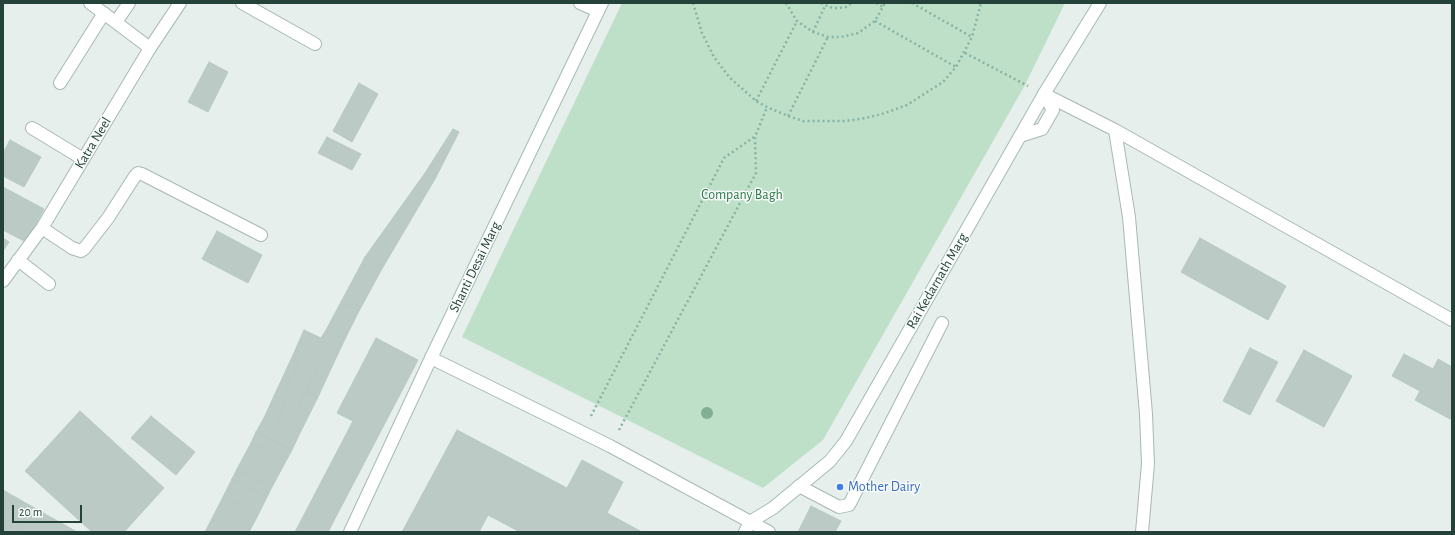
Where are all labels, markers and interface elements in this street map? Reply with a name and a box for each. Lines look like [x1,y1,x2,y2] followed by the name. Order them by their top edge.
[71,114,115,172] street label: Katra Neel
[701,187,783,203] park label: Company Bagh
[446,219,504,315] street label: Shanti Desai Marg
[903,230,971,332] street label: Rai Kedarnath Marg
[848,479,920,495] place label: Mother Dairy
[835,482,845,492] marker: Mother Dairy
[14,497,84,523] scale bar
[19,506,42,518] text: 20 m

